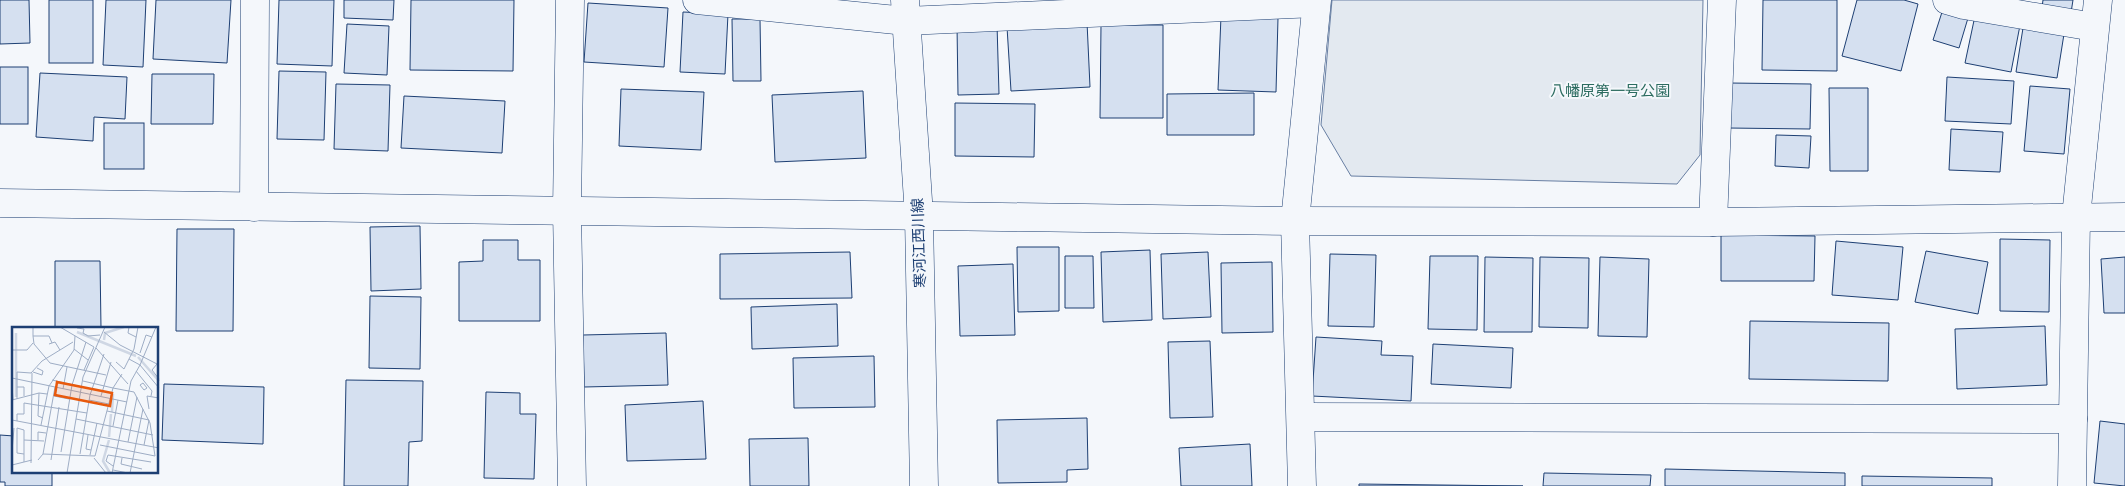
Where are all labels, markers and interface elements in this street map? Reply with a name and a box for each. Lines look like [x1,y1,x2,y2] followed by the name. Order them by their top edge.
[1550,82,1670,99] park label: 八幡原第一号公園
[908,198,929,288] street label: 寒河江西川線
[12,327,159,474] inset map

